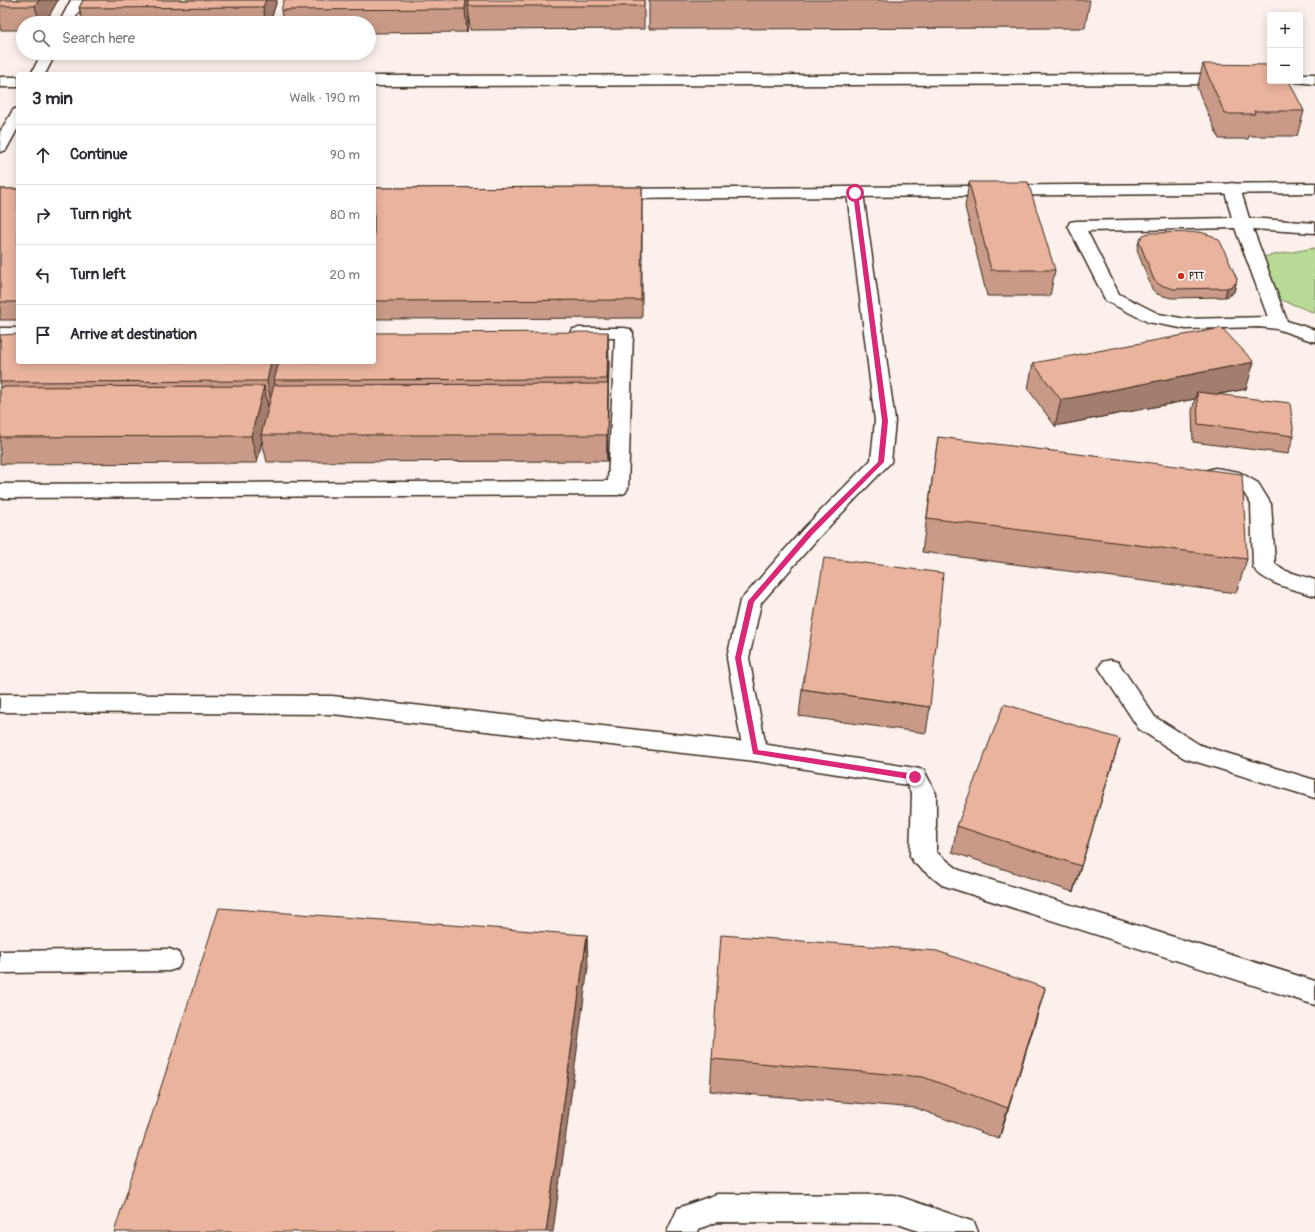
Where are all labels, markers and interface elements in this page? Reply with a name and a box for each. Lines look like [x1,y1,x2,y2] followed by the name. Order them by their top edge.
[1267,12,1303,84] map controls
[1267,12,1303,48] button: +
[16,16,376,60] search box
[30,27,52,49] icon: search
[62,29,135,48] text: Search here
[1267,48,1303,84] button: −
[32,88,73,109] text: 3 min
[289,90,360,106] text: Walk · 190 m
[32,144,54,166] icon: ahead
[70,145,128,164] text: Continue
[330,147,360,163] text: 90 m
[846,184,864,202] route start
[32,204,54,226] icon: right
[70,205,131,224] text: Turn right
[330,207,360,223] text: 80 m
[32,264,54,286] icon: left
[70,265,126,284] text: Turn left
[329,267,360,283] text: 20 m
[1176,271,1186,281] marker: PTT
[1189,271,1204,282] place label: PTT
[32,324,54,346] icon: arrive
[70,325,197,344] text: Arrive at destination
[906,768,924,786] route end

